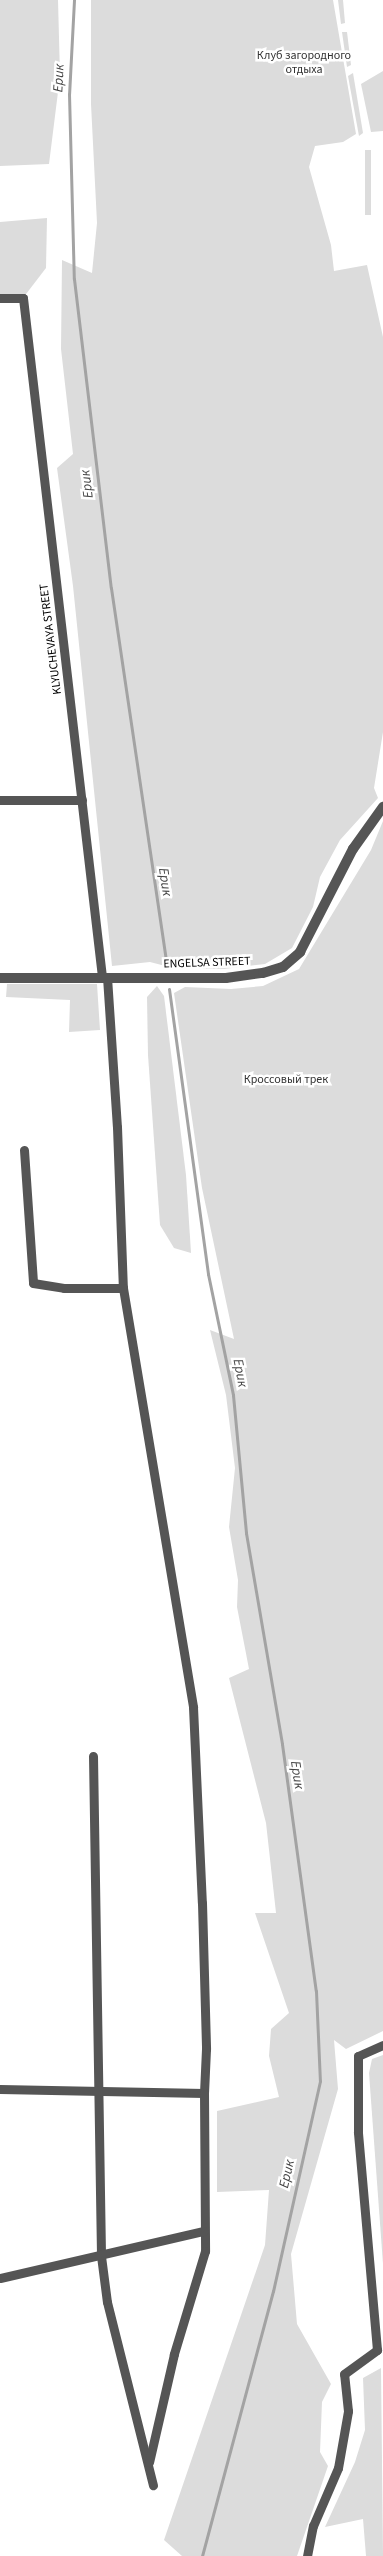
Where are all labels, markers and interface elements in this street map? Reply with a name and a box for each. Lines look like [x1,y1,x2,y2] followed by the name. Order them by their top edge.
[257,49,351,77] park label: Клуб загородного отдыха
[50,63,68,93] water label: Ерик
[77,469,97,499] water label: Ерик
[37,583,65,695] street label: KLYUCHEVAYA STREET
[155,867,175,897] water label: Ерик
[163,954,251,972] street label: ENGELSA STREET
[244,1073,328,1087] park label: Кроссовый трек
[229,1357,251,1389] water label: Ерик
[287,1760,307,1790] water label: Ерик
[276,2158,298,2190] water label: Ерик

